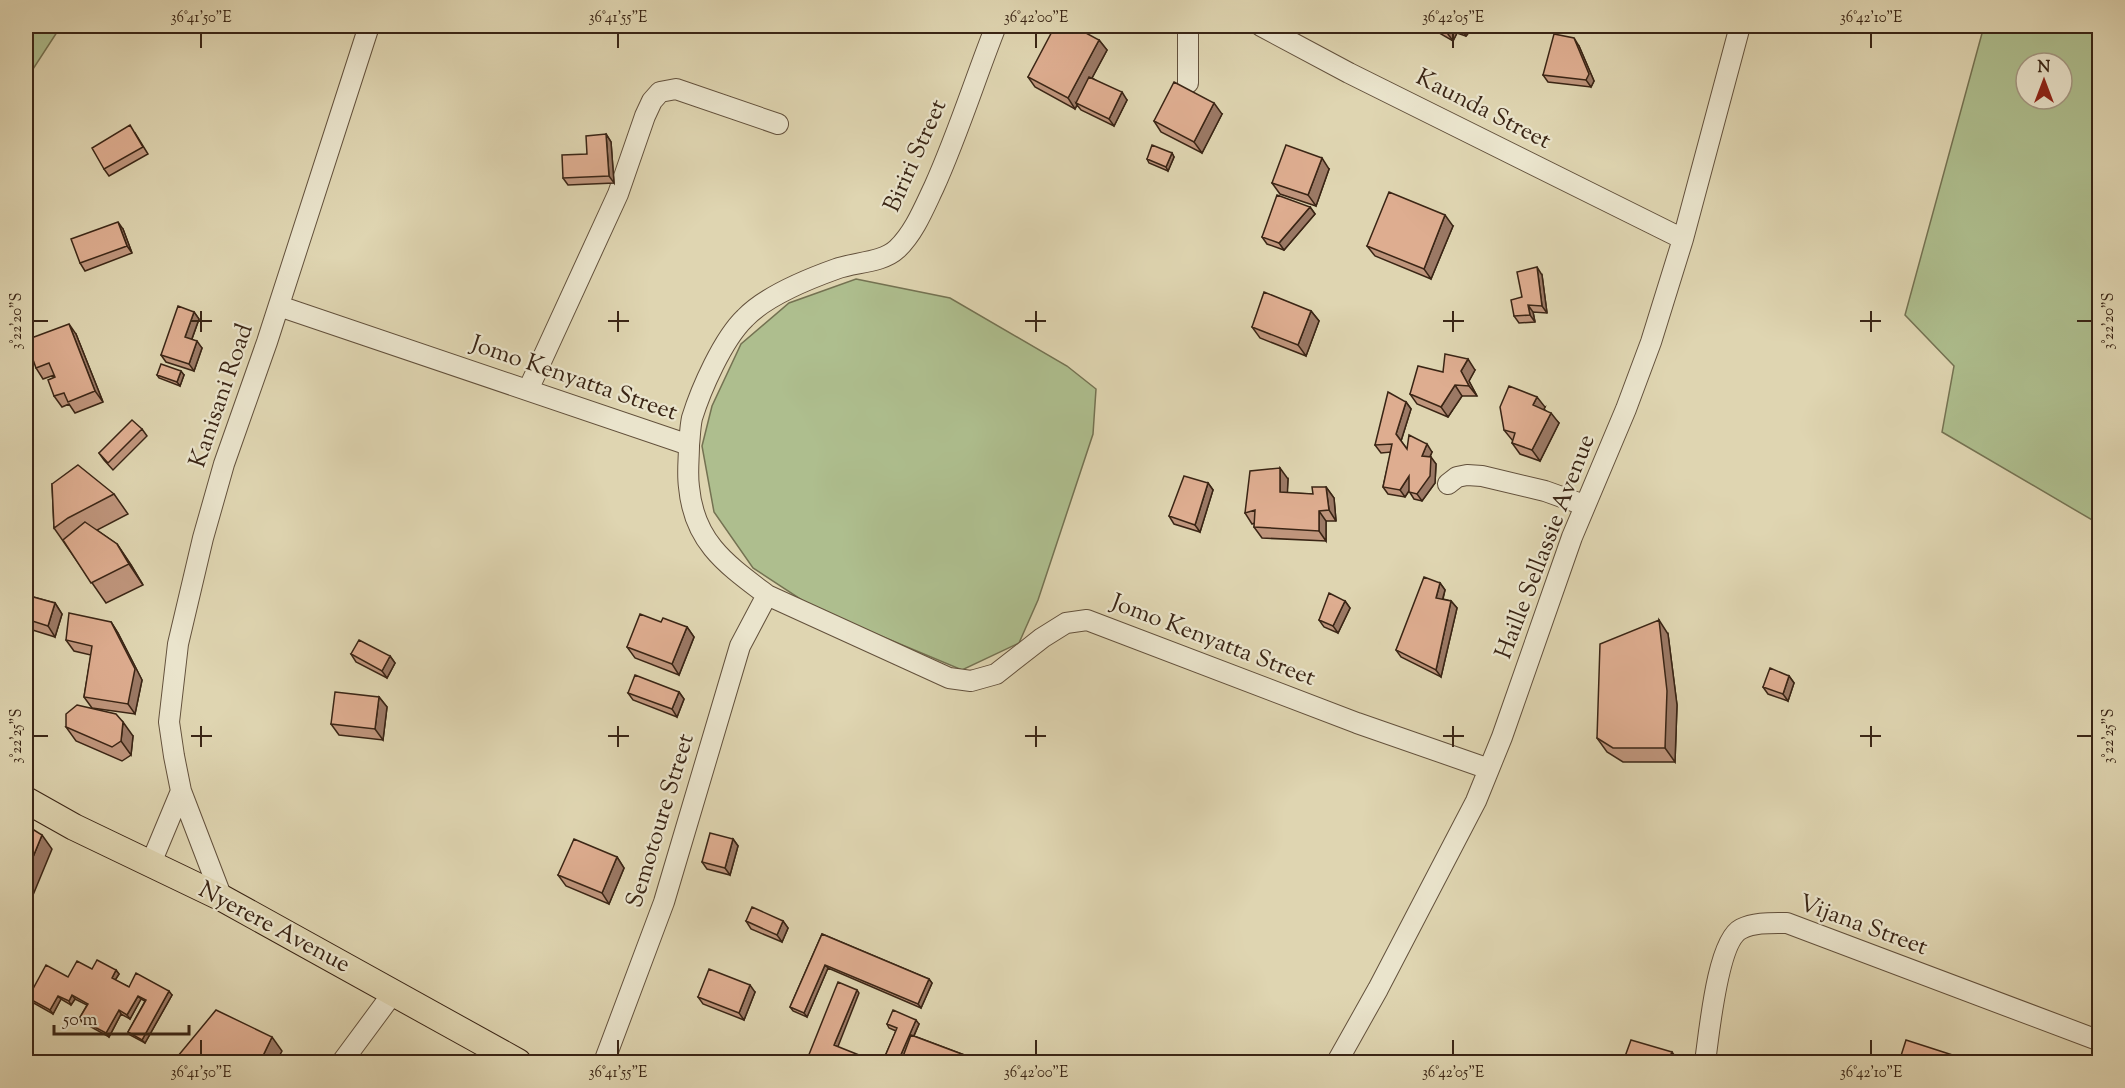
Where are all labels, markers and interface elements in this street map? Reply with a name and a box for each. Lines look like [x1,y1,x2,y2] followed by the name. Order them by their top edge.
[171,8,232,29] text: 36°41'50"E
[589,8,647,29] text: 36°41'55"E
[1004,8,1068,29] text: 36°42'00"E
[1422,8,1484,29] text: 36°42'05"E
[1840,8,1902,29] text: 36°42'10"E
[2014,51,2074,111] north arrow
[2038,57,2051,80] text: N
[1410,61,1556,159] street label: Kaunda Street
[876,94,956,218] street label: Biriri Street
[7,292,28,350] text: 3°22'20"S
[2099,292,2120,350] text: 3°22'20"S
[182,319,263,472] street label: Kanisani Road
[464,327,682,430] street label: Jomo Kenyatta Street
[1487,430,1605,664] street label: Haille Sellassie Avenue
[1104,586,1320,696] street label: Jomo Kenyatta Street
[7,709,28,763] text: 3°22'25"S
[2099,709,2120,763] text: 3°22'25"S
[618,730,704,912] street label: Semotoure Street
[192,874,356,982] street label: Nyerere Avenue
[1794,887,1932,965] street label: Vijana Street
[54,998,189,1036] scale bar
[62,1008,98,1034] text: 50 m
[171,1063,232,1084] text: 36°41'50"E
[589,1063,647,1084] text: 36°41'55"E
[1004,1063,1068,1084] text: 36°42'00"E
[1422,1063,1484,1084] text: 36°42'05"E
[1840,1063,1902,1084] text: 36°42'10"E

